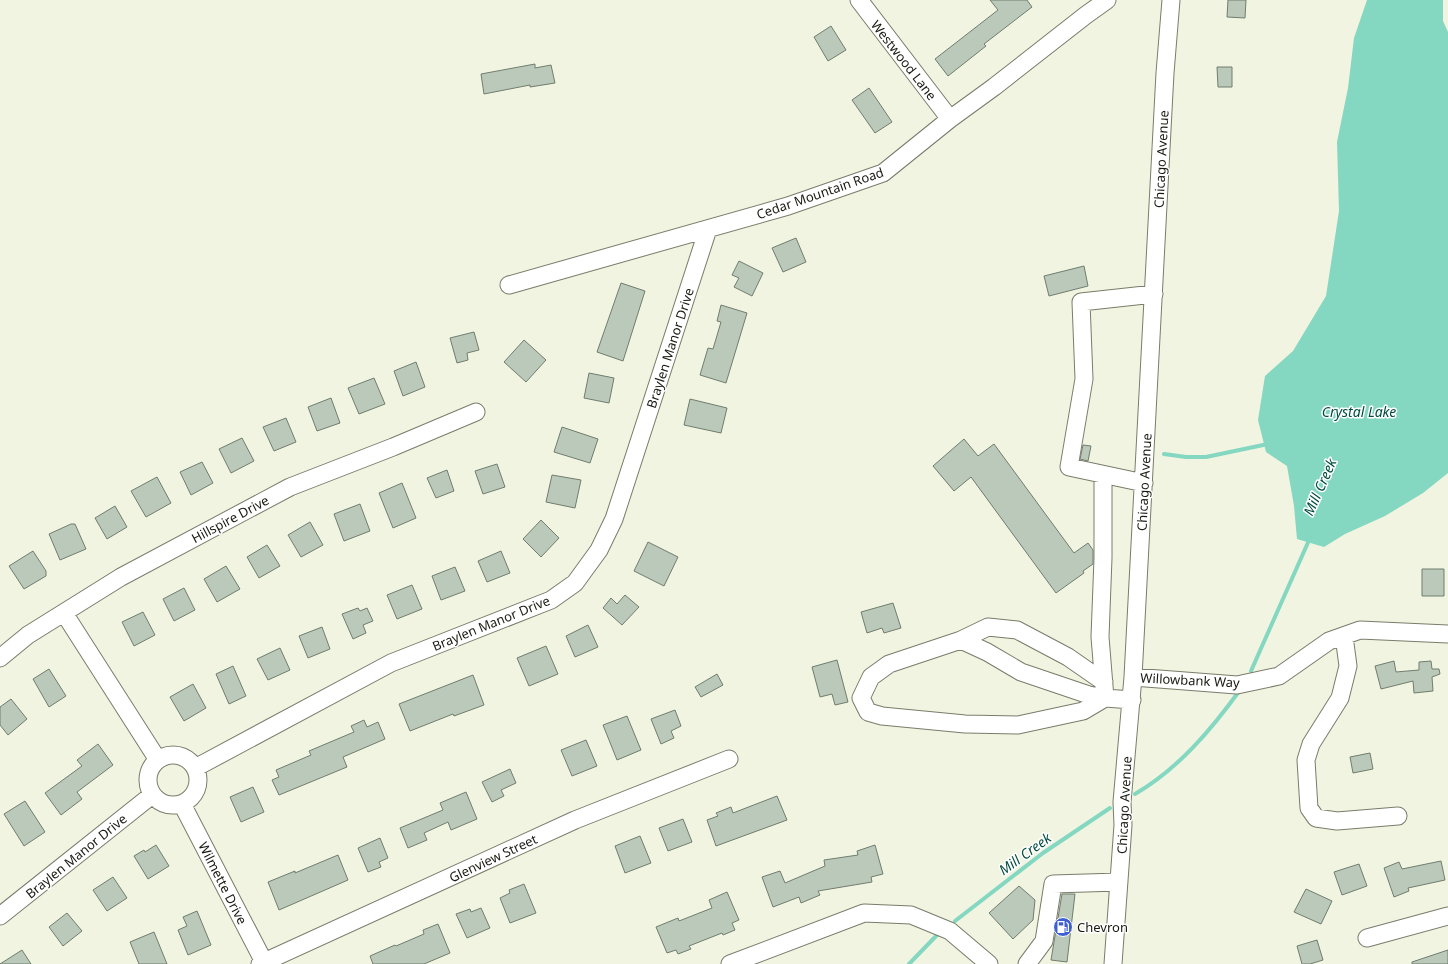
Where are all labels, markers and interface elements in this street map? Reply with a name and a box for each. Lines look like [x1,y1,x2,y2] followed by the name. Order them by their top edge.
[867,16,941,104] street label: Westwood Lane
[1149,110,1173,208] street label: Chicago Avenue
[754,163,886,223] street label: Cedar Mountain Road
[642,286,698,410] street label: Braylen Manor Drive
[1322,402,1396,421] water label: Crystal Lake
[1132,433,1156,531] street label: Chicago Avenue
[1299,454,1341,518] water label: Mill Creek
[188,491,272,547] street label: Hillspire Drive
[429,591,553,655] street label: Braylen Manor Drive
[1140,668,1240,692] street label: Willowbank Way
[1112,756,1136,854] street label: Chicago Avenue
[22,810,130,902] street label: Braylen Manor Drive
[995,827,1056,879] water label: Mill Creek
[446,830,540,886] street label: Glenview Street
[194,839,252,927] street label: Wilmette Drive
[1052,916,1074,938] fuel station icon: Chevron
[1077,918,1128,936] place label: Chevron

